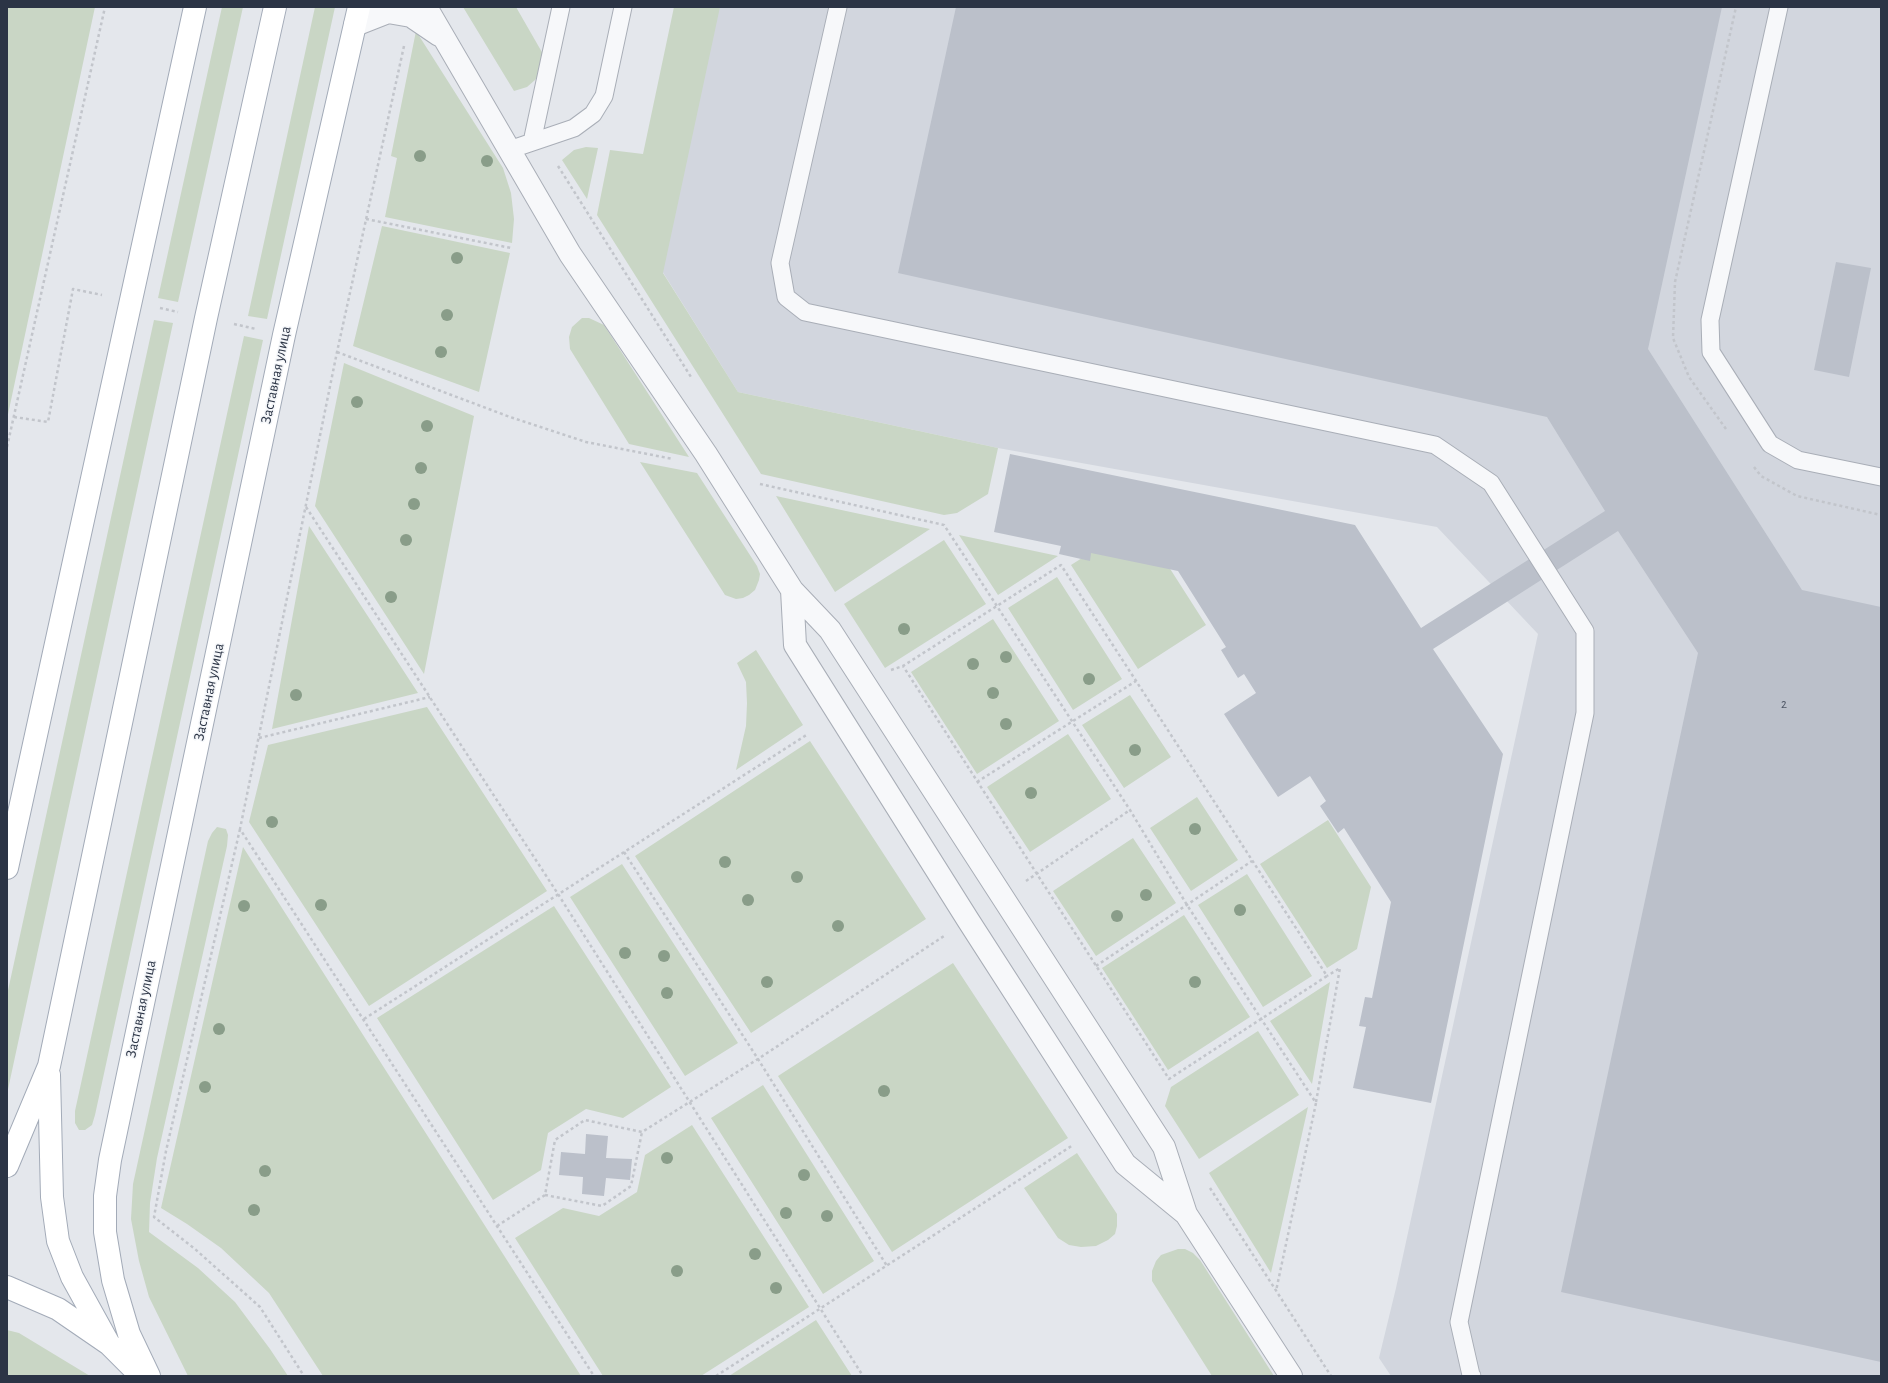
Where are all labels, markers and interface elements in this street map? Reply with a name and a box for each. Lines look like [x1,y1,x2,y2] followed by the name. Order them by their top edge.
[257,325,295,425] street label: Заставная улица
[190,642,228,742] street label: Заставная улица
[1781,696,1787,712] house number: 2
[122,959,160,1059] street label: Заставная улица

